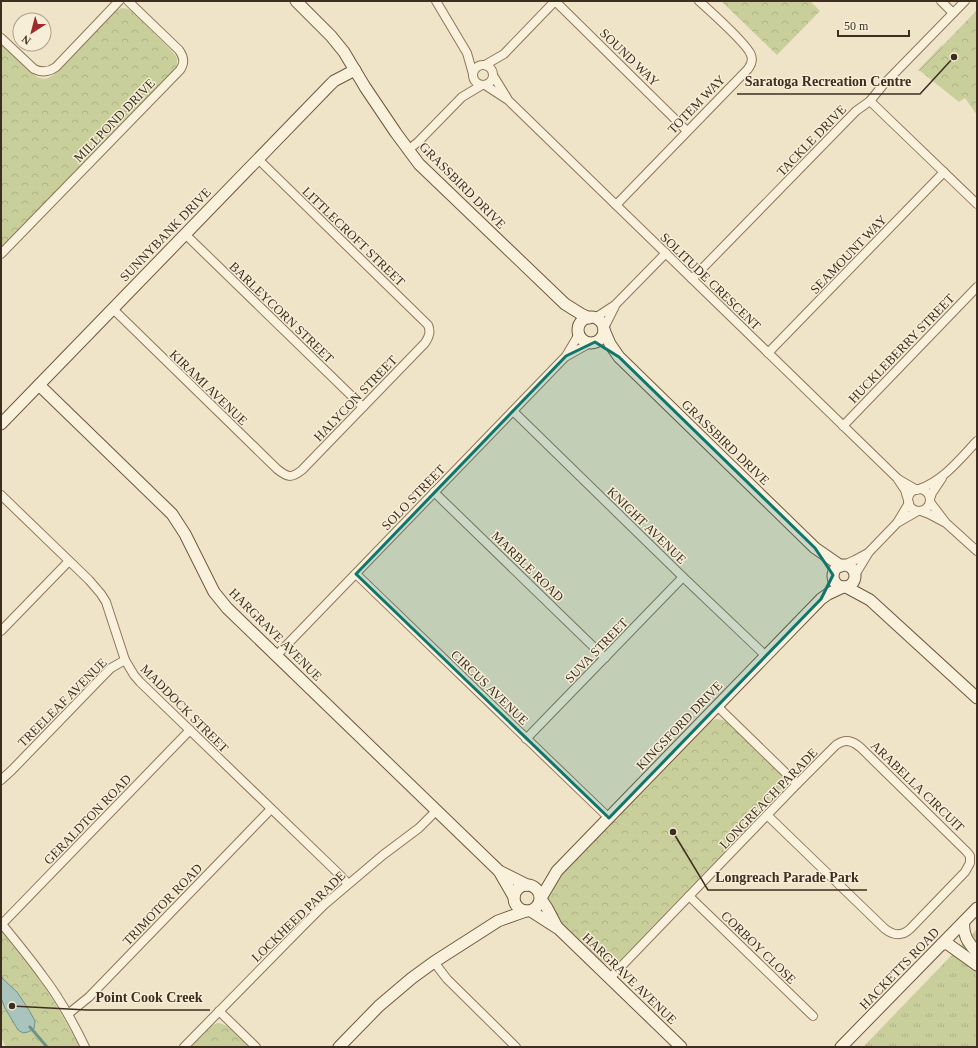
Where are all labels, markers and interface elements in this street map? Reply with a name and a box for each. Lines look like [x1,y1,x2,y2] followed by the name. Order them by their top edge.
[12,12,52,52] north arrow
[838,12,909,38] scale bar
[844,19,869,33] text: 50 m
[597,25,663,90] street label: SOUND WAY
[19,33,33,47] text: N
[737,68,920,94] callout: Saratoga Recreation Centre
[665,71,729,137] street label: TOTEM WAY
[745,74,911,89] text: Saratoga Recreation Centre
[71,75,158,165] street label: MILLPOND DRIVE
[774,102,849,179] street label: TACKLE DRIVE
[416,139,509,232] street label: GRASSBIRD DRIVE
[117,184,214,284] street label: SUNNYBANK DRIVE
[299,184,408,289] street label: LITTLECROFT STREET
[807,212,890,297] street label: SEAMOUNT WAY
[658,230,764,333] street label: SOLITUDE CRESCENT
[226,259,337,366] street label: BARLEYCORN STREET
[845,291,957,406] street label: HUCKLEBERRY STREET
[167,347,251,428] street label: KIRAMI AVENUE
[311,352,400,444] street label: HALYCON STREET
[679,397,773,488] street label: GRASSBIRD DRIVE
[378,462,448,533] street label: SOLO STREET
[604,484,689,567] street label: KNIGHT AVENUE
[489,528,567,604] street label: MARBLE ROAD
[226,585,325,684] street label: HARGRAVE AVENUE
[562,615,631,686] street label: SUVA STREET
[448,647,531,728] street label: CIRCUS AVENUE
[15,655,110,750] street label: TREELEAF AVENUE
[138,661,232,755] street label: MADDOCK STREET
[633,678,726,773] street label: KINGSFORD DRIVE
[868,738,967,835] street label: ARABELLA CIRCUIT
[716,745,820,852] street label: LONGREACH PARADE
[41,771,134,867] street label: GERALDTON ROAD
[120,860,205,948] street label: TRIMOTOR ROAD
[708,864,867,890] callout: Longreach Parade Park
[248,868,348,965] street label: LOCKHEED PARADE
[715,870,859,885] text: Longreach Parade Park
[718,908,799,987] street label: CORBOY CLOSE
[856,924,942,1012] street label: HACKETTS ROAD
[580,930,680,1027] street label: HARGRAVE AVENUE
[87,984,210,1010] callout: Point Cook Creek
[95,990,203,1005] text: Point Cook Creek

